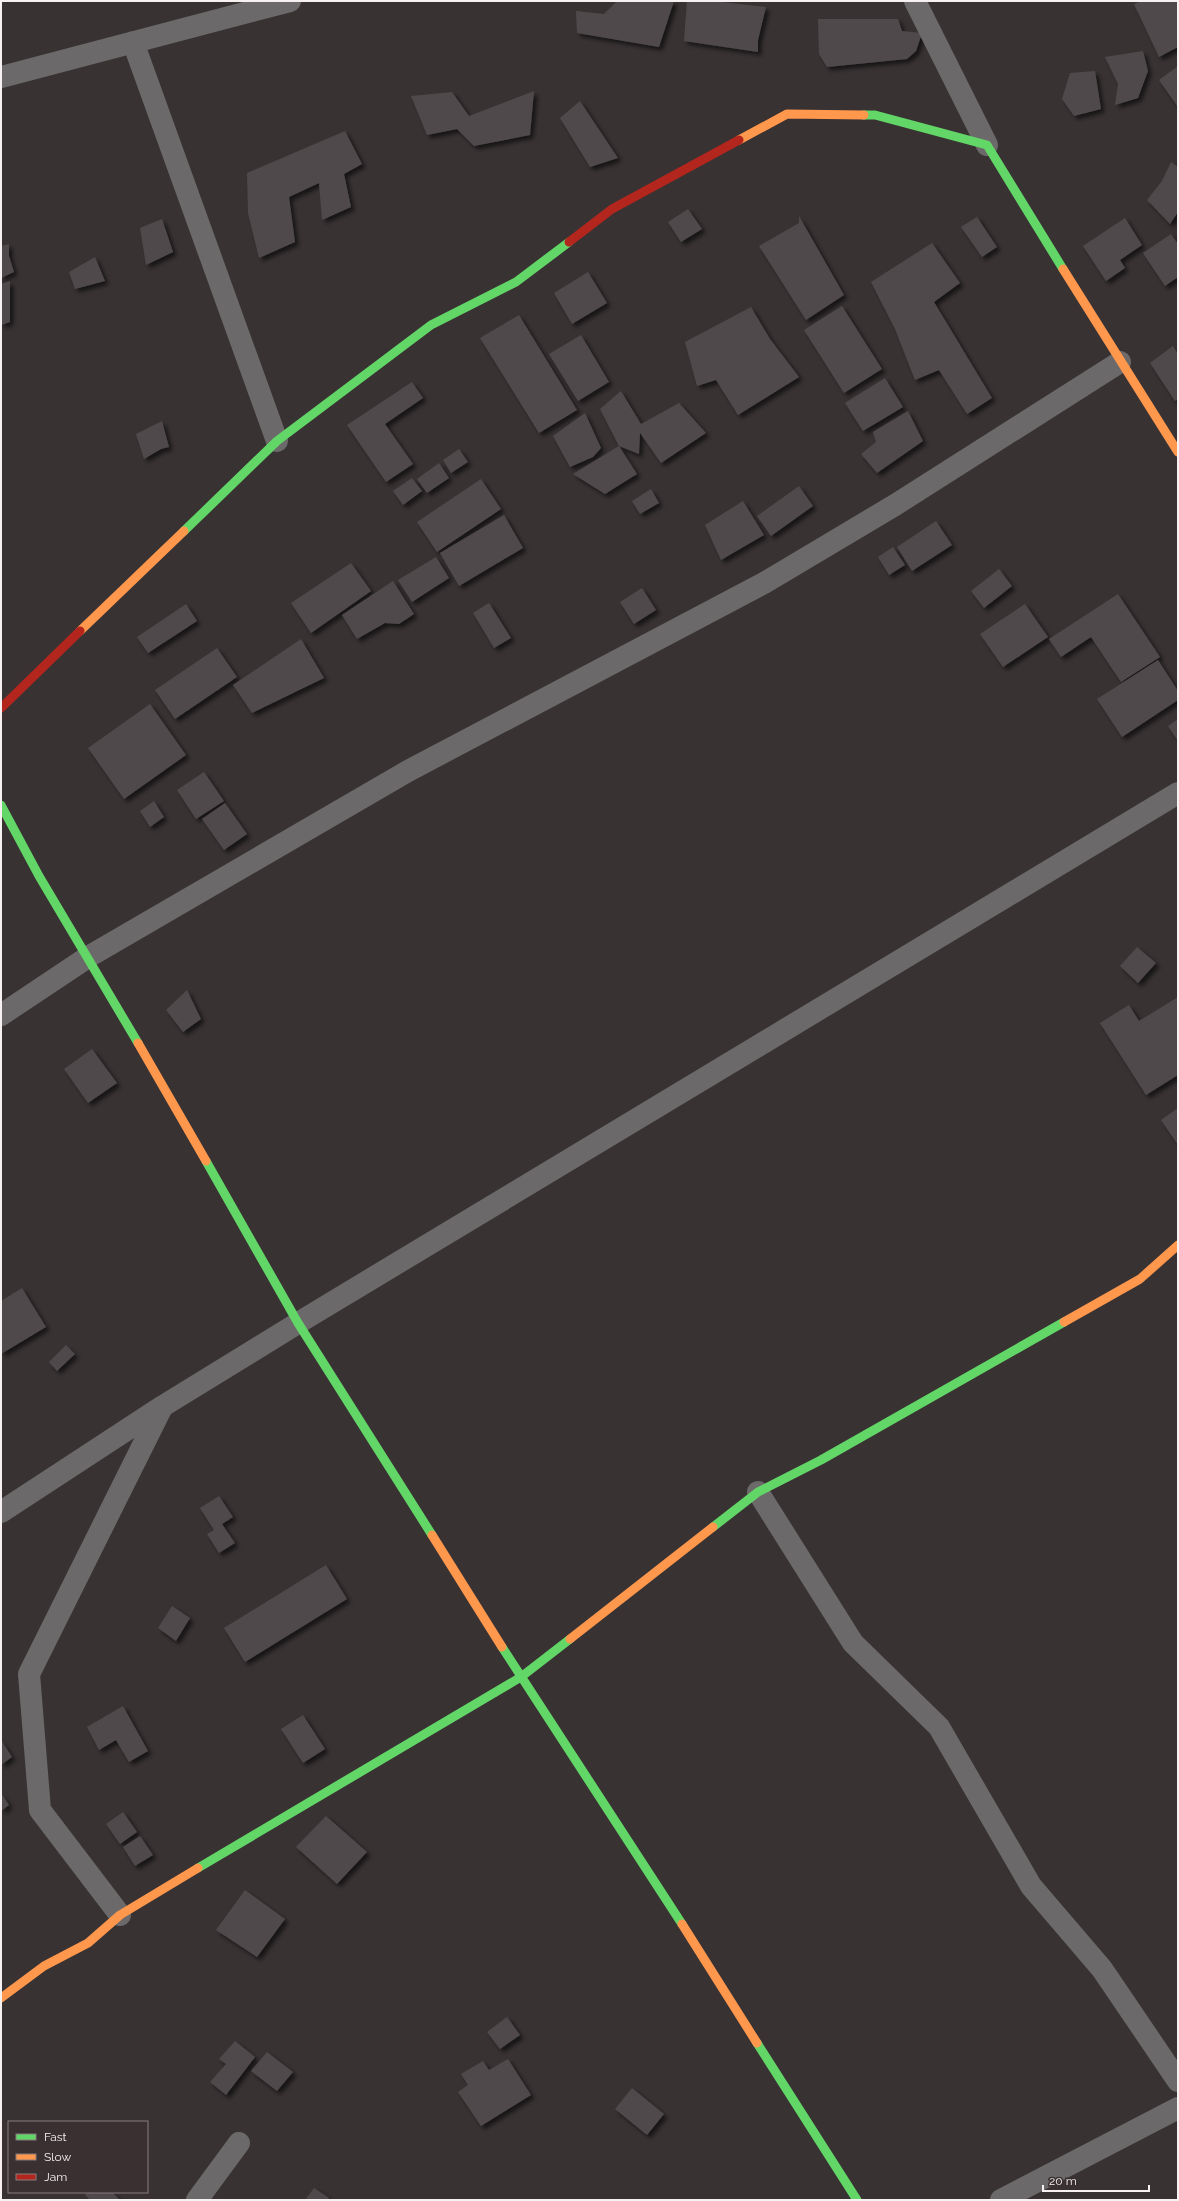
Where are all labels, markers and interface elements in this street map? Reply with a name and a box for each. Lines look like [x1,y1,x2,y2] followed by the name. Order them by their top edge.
[8,2121,148,2193] legend
[44,2130,67,2144] text: Fast
[44,2150,71,2164] text: Slow
[1043,2167,1149,2193] scale bar
[44,2170,67,2184] text: Jam
[1049,2174,1077,2188] text: 20 m

